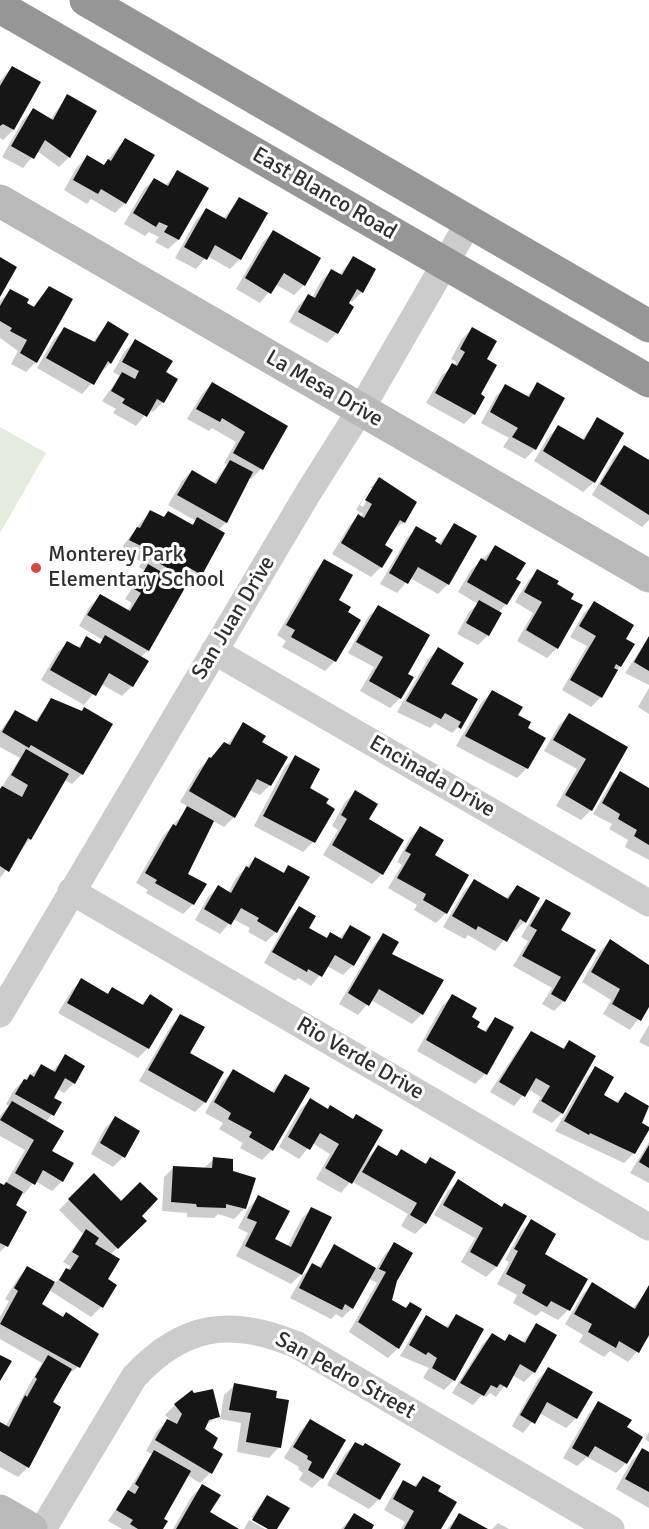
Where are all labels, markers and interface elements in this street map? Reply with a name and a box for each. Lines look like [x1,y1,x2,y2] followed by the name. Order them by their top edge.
[247,142,401,246] street label: East Blanco Road
[261,345,387,433] street label: La Mesa Drive
[48,542,225,594] place label: Monterey Park Elementary School
[187,551,281,685] street label: San Juan Drive
[29,561,43,575] marker: Monterey Park Elementary School
[364,730,500,824] street label: Encinada Drive
[292,1012,428,1106] street label: Rio Verde Drive
[270,1327,420,1425] street label: San Pedro Street

